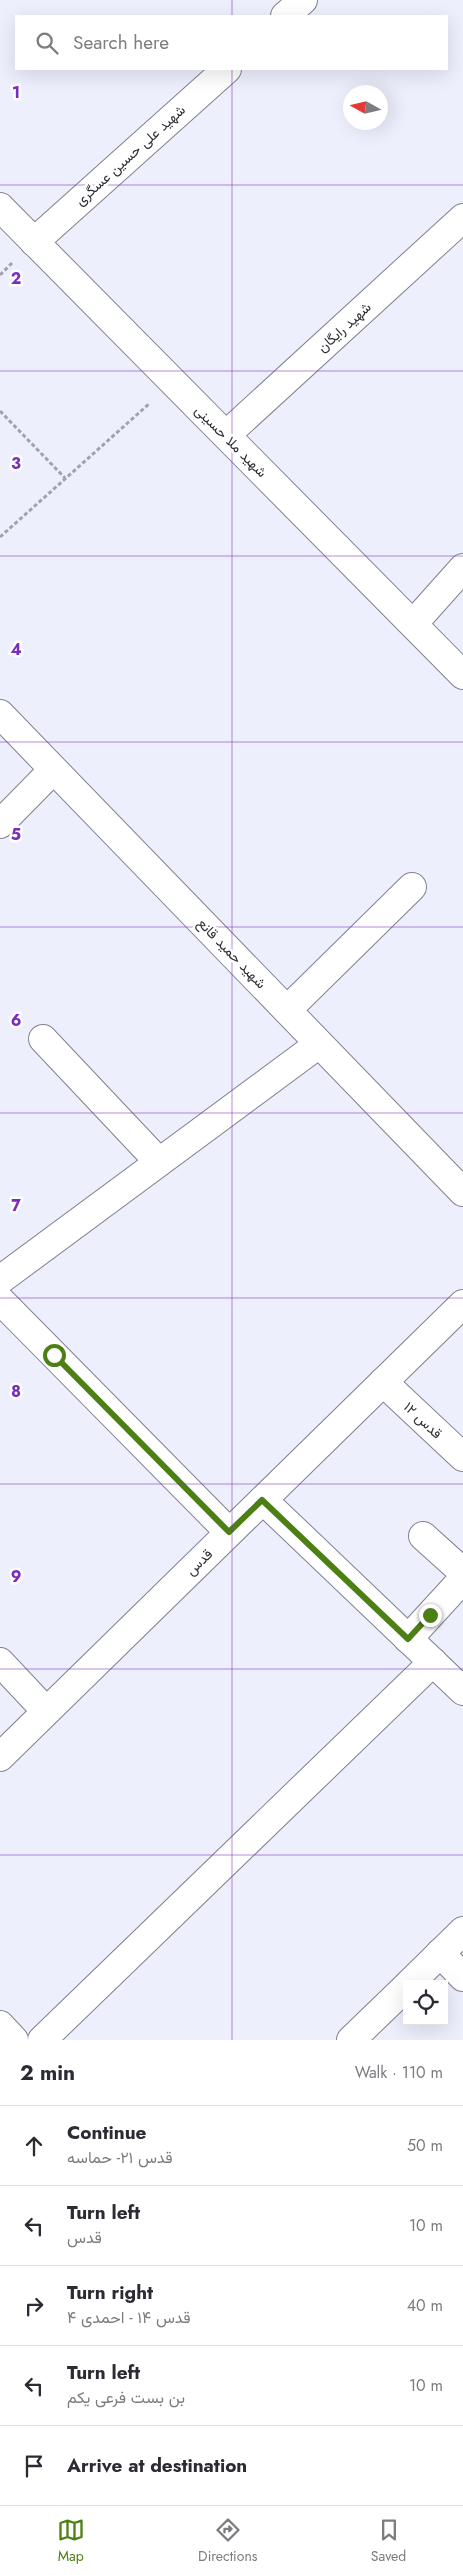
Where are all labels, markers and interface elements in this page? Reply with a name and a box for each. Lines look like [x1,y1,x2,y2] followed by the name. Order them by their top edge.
[15,15,448,70] search box
[33,29,61,57] icon: search
[73,29,169,56] text: Search here
[12,81,20,104] text: 1
[343,85,388,130] north arrow
[70,100,190,210] street label: شهید علی حسین عسگری
[11,267,21,290] text: 2
[313,297,375,357] street label: شهید رایگان
[190,400,272,482] street label: شهید ملا حسینی
[11,452,21,475] text: 3
[10,638,22,661] text: 4
[11,823,21,846] text: 5
[192,913,271,993] street label: شهید حمید قانع
[11,1009,21,1032] text: 6
[11,1194,21,1217] text: 7
[43,1344,66,1367] route start
[11,1380,21,1403] text: 8
[399,1397,447,1443] street label: قدس ۱۲
[181,1544,217,1580] street label: قدس
[11,1565,21,1588] text: 9
[419,1604,442,1627] route end
[403,1980,448,2025] map controls
[403,1980,448,2025] button: locate
[20,2058,75,2088] text: 2 min
[355,2061,443,2084] text: Walk · 110 m
[67,2119,146,2146] text: Continue
[20,2132,48,2160] icon: ahead
[407,2134,443,2157] text: 50 m
[67,2146,173,2169] text: قدس ۲۱- حماسه
[67,2199,140,2226] text: Turn left
[20,2212,48,2240] icon: left
[409,2214,443,2237] text: 10 m
[67,2226,102,2249] text: قدس
[67,2279,153,2306] text: Turn right
[20,2292,48,2320] icon: right
[407,2294,443,2317] text: 40 m
[67,2306,191,2329] text: قدس ۱۴ - احمدی ۴
[67,2359,140,2386] text: Turn left
[20,2372,48,2400] icon: left
[409,2374,443,2397] text: 10 m
[67,2386,185,2409] text: بن بست فرعی یکم
[20,2452,48,2480] icon: arrive
[67,2452,247,2479] text: Arrive at destination
[57,2516,85,2566] tab: Map
[198,2516,257,2566] tab: Directions
[371,2516,406,2566] tab: Saved

